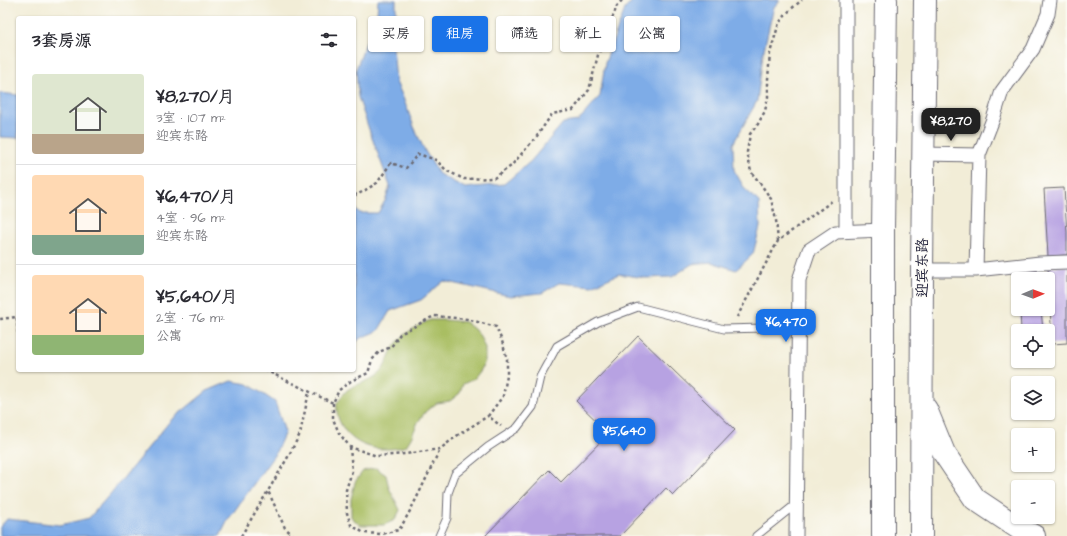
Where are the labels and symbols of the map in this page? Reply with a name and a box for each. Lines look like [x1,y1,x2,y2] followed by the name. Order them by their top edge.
[918,108,984,142] pin: ¥8,270
[912,238,933,298] street label: 迎宾东路
[1011,272,1055,316] north arrow
[753,309,819,343] pin: ¥6,470
[591,418,657,452] pin: ¥5,640

